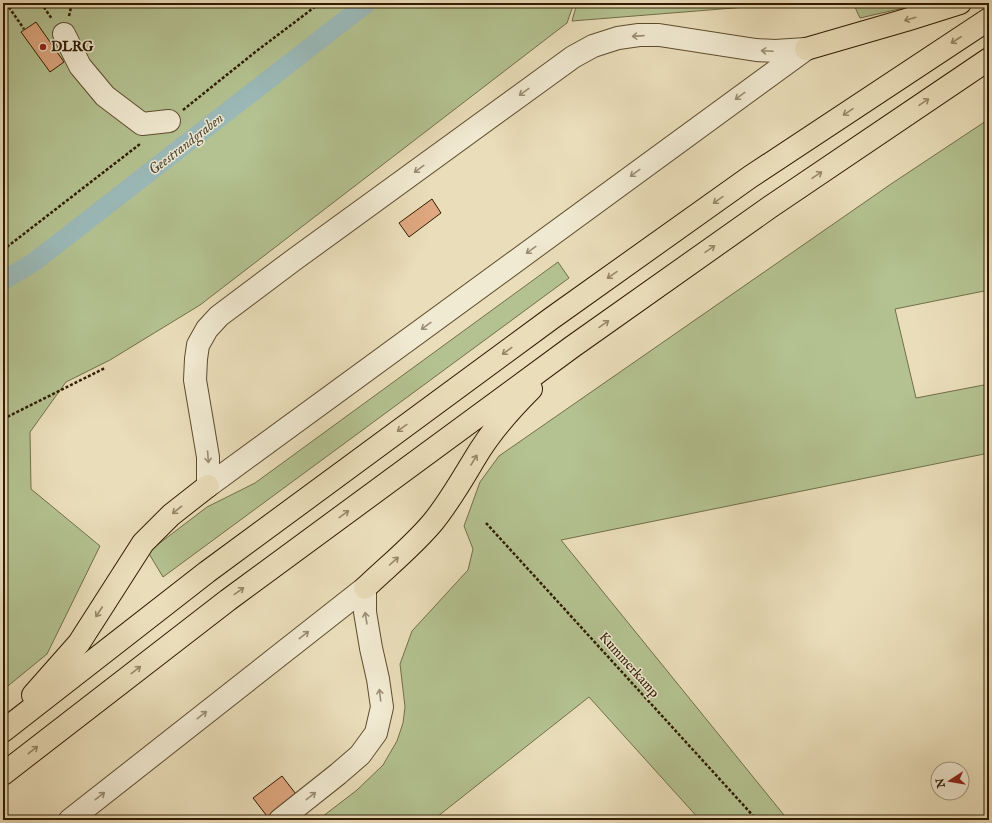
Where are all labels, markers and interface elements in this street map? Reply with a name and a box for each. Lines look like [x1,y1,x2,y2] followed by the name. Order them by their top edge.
[903,16,916,23] one-way arrow
[632,32,645,39] one-way arrow
[951,36,962,44] one-way arrow
[51,38,94,56] place label: DLRG
[38,42,48,52] marker: DLRG
[761,47,774,54] one-way arrow
[518,88,529,96] one-way arrow
[735,92,746,100] one-way arrow
[919,98,930,106] one-way arrow
[843,108,854,116] one-way arrow
[145,109,228,180] water label: Geestrandgraben
[413,165,424,173] one-way arrow
[630,169,641,177] one-way arrow
[811,171,822,179] one-way arrow
[713,196,724,204] one-way arrow
[704,245,715,253] one-way arrow
[525,246,536,254] one-way arrow
[607,271,618,279] one-way arrow
[598,320,609,328] one-way arrow
[420,322,431,331] one-way arrow
[501,347,512,355] one-way arrow
[397,424,408,433] one-way arrow
[204,450,211,463] one-way arrow
[470,454,478,466] one-way arrow
[172,505,183,514] one-way arrow
[338,510,349,518] one-way arrow
[388,557,399,566] one-way arrow
[234,587,245,595] one-way arrow
[95,606,103,617] one-way arrow
[362,612,370,625] one-way arrow
[595,628,664,702] street label: Kummerkamp
[299,631,310,639] one-way arrow
[131,666,142,674] one-way arrow
[376,689,384,702] one-way arrow
[197,711,208,720] one-way arrow
[28,745,39,754] one-way arrow
[930,761,970,801] north arrow
[933,776,949,790] text: N
[305,791,316,800] one-way arrow
[95,792,106,800] one-way arrow

